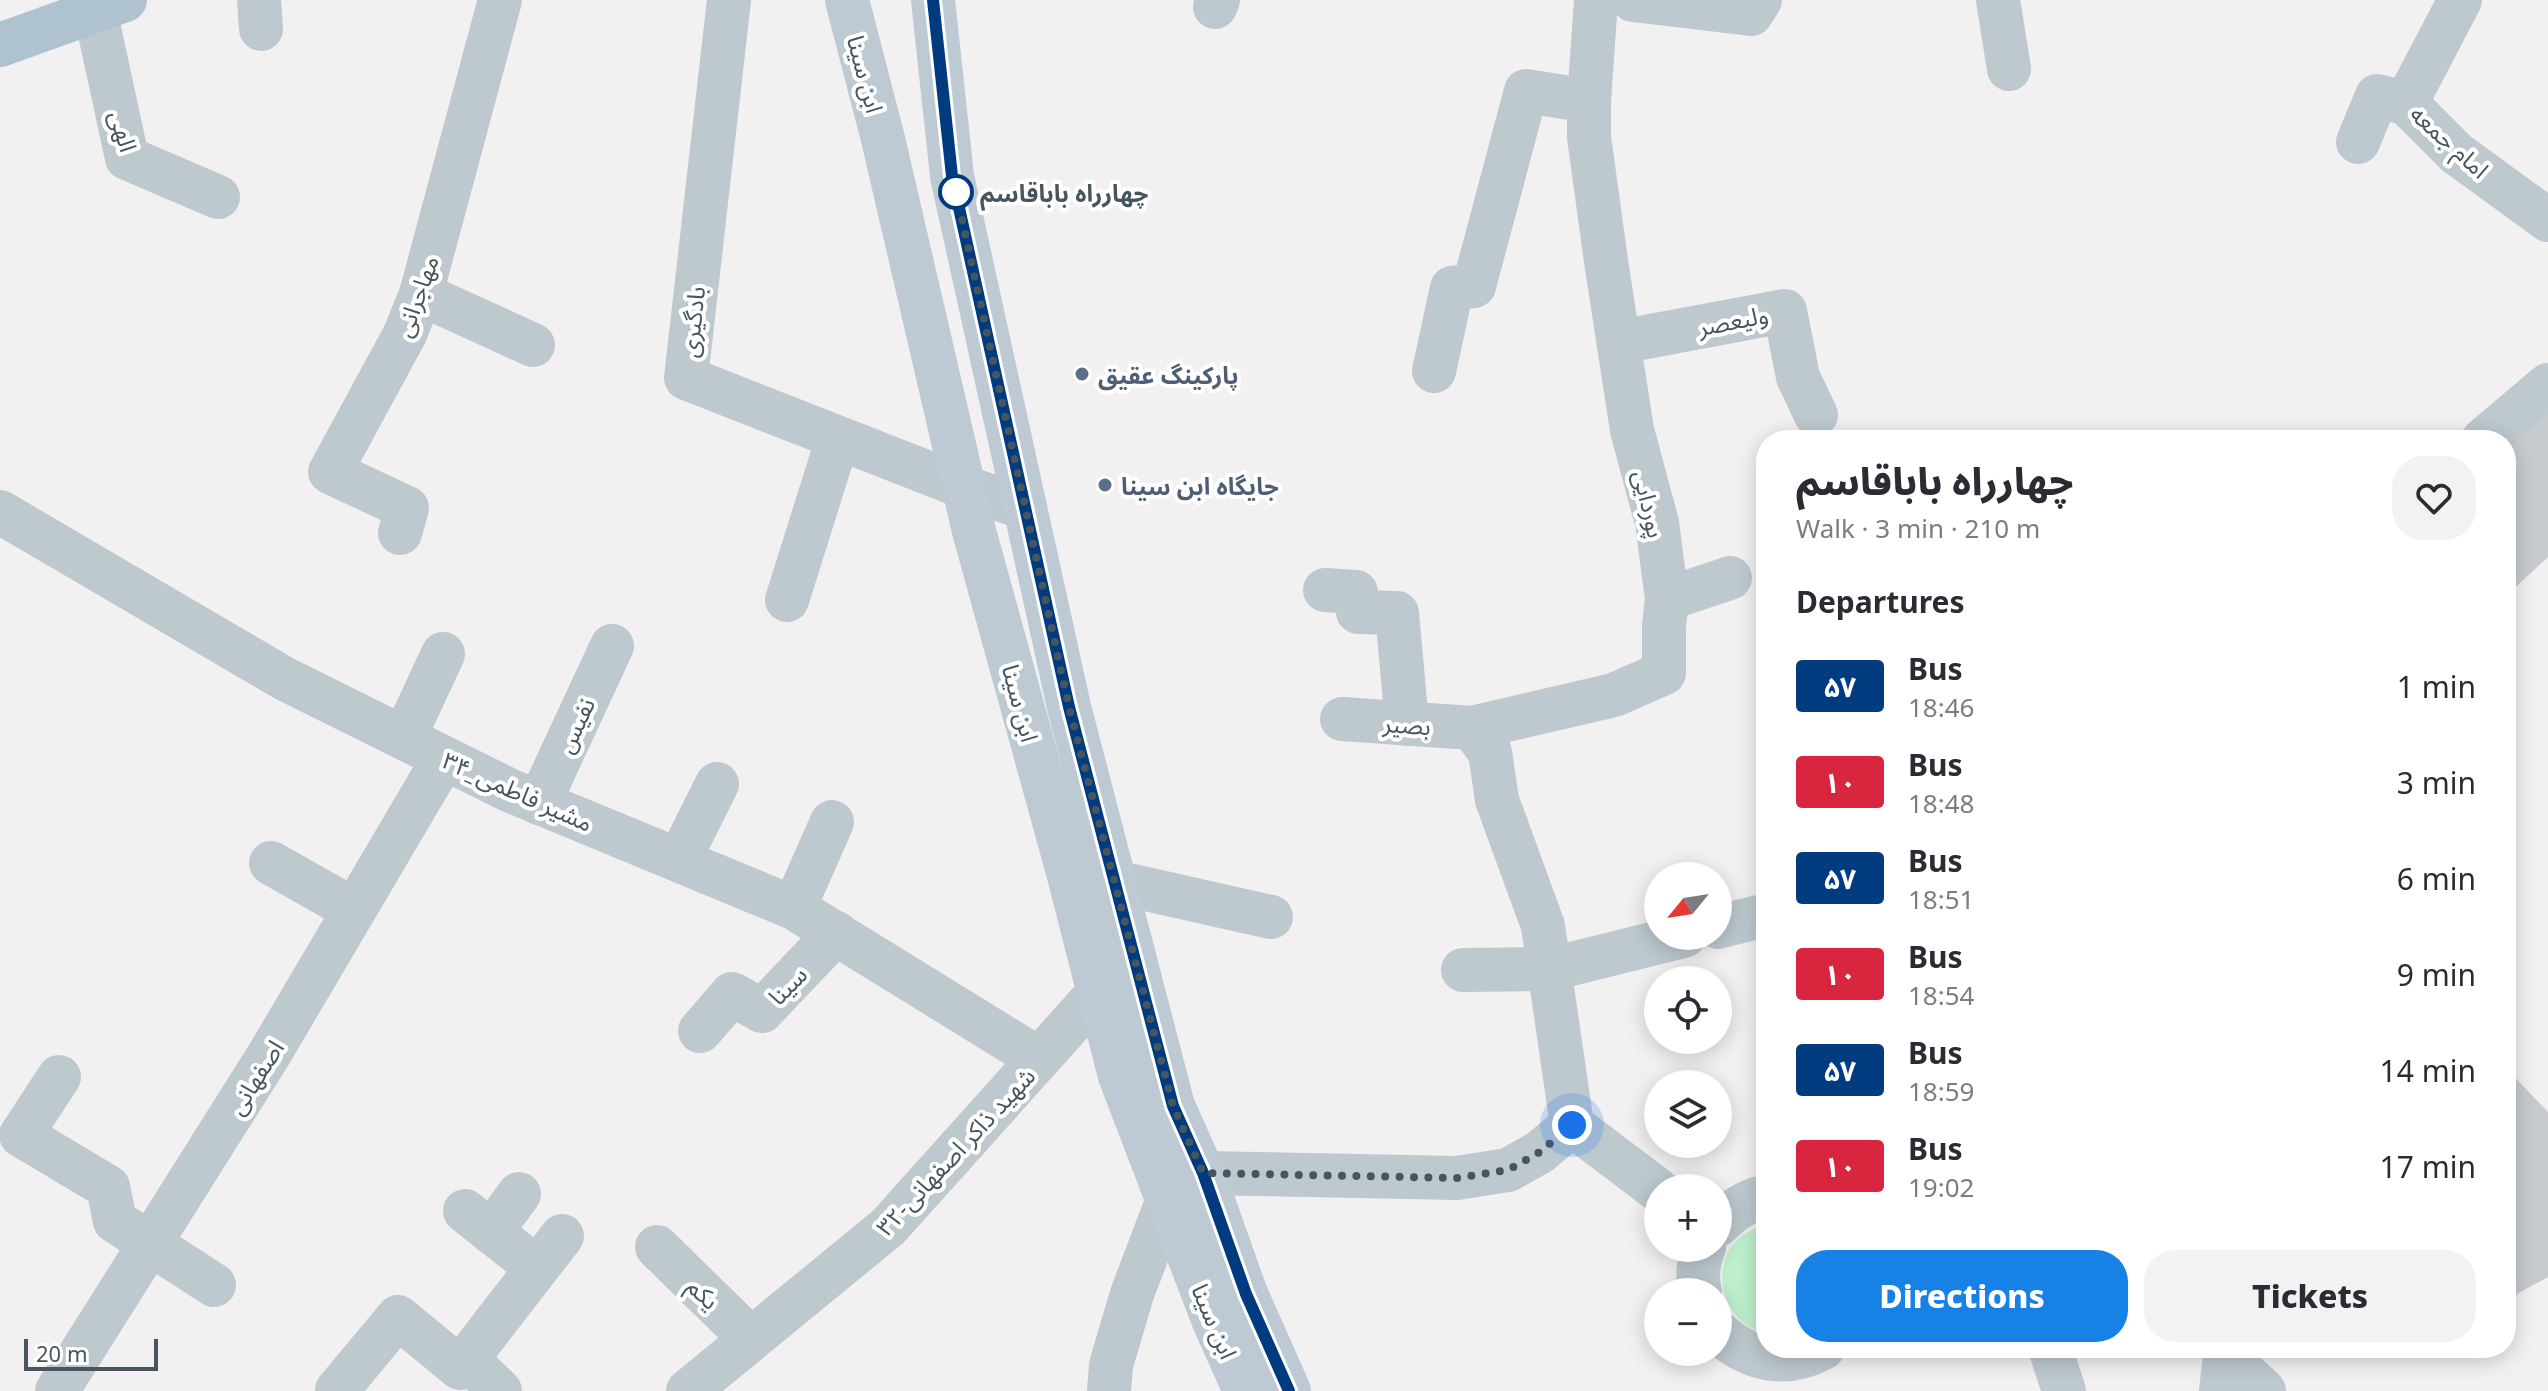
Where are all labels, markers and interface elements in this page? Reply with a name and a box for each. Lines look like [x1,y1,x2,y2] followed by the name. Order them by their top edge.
[840,32,892,116] street label: ابن سینا
[2402,97,2496,187] street label: امام جمعه
[102,106,146,156] street label: الهی
[939,175,973,209] marker: چهارراه باباقاسم
[980,176,1148,211] place label: چهارراه باباقاسم
[386,251,446,341] street label: مهاجرانی
[672,285,712,359] street label: بادگیری
[1694,297,1771,343] street label: ولیعصر
[1098,358,1239,391] place label: پارکینگ عقیق
[1073,365,1091,383] marker: پارکینگ عقیق
[1796,454,2073,506] text: چهارراه باباقاسم
[2392,456,2476,540] button: heart
[1626,467,1674,541] street label: پوردایی
[1121,469,1279,502] place label: جایگاه ابن سینا
[1096,476,1114,494] marker: جایگاه ابن سینا
[1796,510,2040,546] text: Walk · 3 min · 210 m
[1796,581,1965,622] text: Departures
[1908,648,1963,689] text: Bus
[995,661,1047,745] street label: ابن سینا
[2397,666,2476,707] text: 1 min
[1824,667,1856,705] text: ۵۷
[1908,689,1974,725] text: 18:46
[548,692,602,758] street label: نفیس
[1381,706,1432,742] street label: بصیر
[438,743,598,839] street label: ۳۴_مشیر فاطمی
[1908,744,1963,785] text: Bus
[2397,762,2476,803] text: 3 min
[1824,763,1856,801] text: ۱۰
[1908,785,1974,821] text: 18:48
[1908,840,1963,881] text: Bus
[2397,858,2476,899] text: 6 min
[1824,859,1856,897] text: ۵۷
[1644,862,1732,950] north arrow
[1644,862,1732,1366] map controls
[1908,881,1974,917] text: 18:51
[1908,936,1963,977] text: Bus
[2397,954,2476,995] text: 9 min
[1824,955,1856,993] text: ۱۰
[760,958,814,1012] street label: سینا
[1644,966,1732,1054] button: locate
[1908,977,1974,1013] text: 18:54
[1908,1032,1963,1073] text: Bus
[219,1033,291,1121] street label: اصفهانی
[2380,1050,2476,1091] text: 14 min
[1824,1051,1856,1089] text: ۵۷
[868,1059,1042,1243] street label: ۳۲-شهید ذاکر اصفهانی
[1644,1070,1732,1158] button: layers
[1908,1073,1974,1109] text: 18:59
[1552,1105,1592,1145] your location
[1908,1128,1963,1169] text: Bus
[2380,1146,2476,1187] text: 17 min
[1824,1147,1856,1185] text: ۱۰
[1908,1169,1974,1205] text: 19:02
[1644,1174,1732,1262] button: +
[1796,1250,2128,1342] button: Directions
[2144,1250,2476,1342] button: Tickets
[679,1270,727,1318] street label: یکم
[1184,1278,1246,1364] street label: ابن سینا
[1644,1278,1732,1366] button: −
[24,1335,158,1371] scale bar
[36,1338,87,1368] text: 20 m

